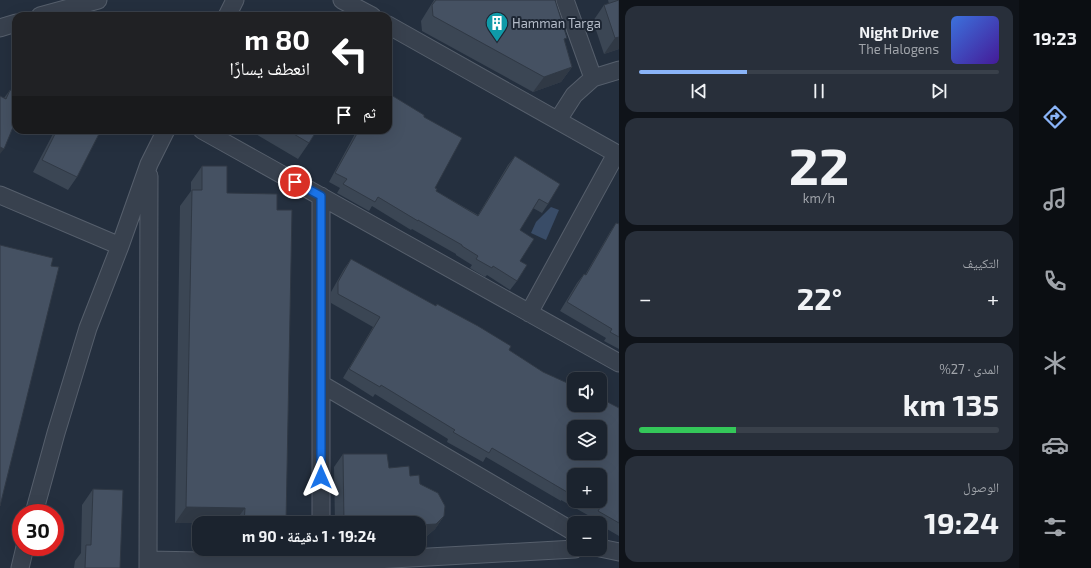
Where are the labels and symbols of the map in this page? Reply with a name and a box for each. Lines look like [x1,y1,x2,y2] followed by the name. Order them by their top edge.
[484,10,510,43] building icon: Hamman Targa
[512,15,601,31] place label: Hamman Targa
[278,165,312,199] pin
[300,456,342,498] position arrow
[12,504,64,556] speed limit sign: 30

